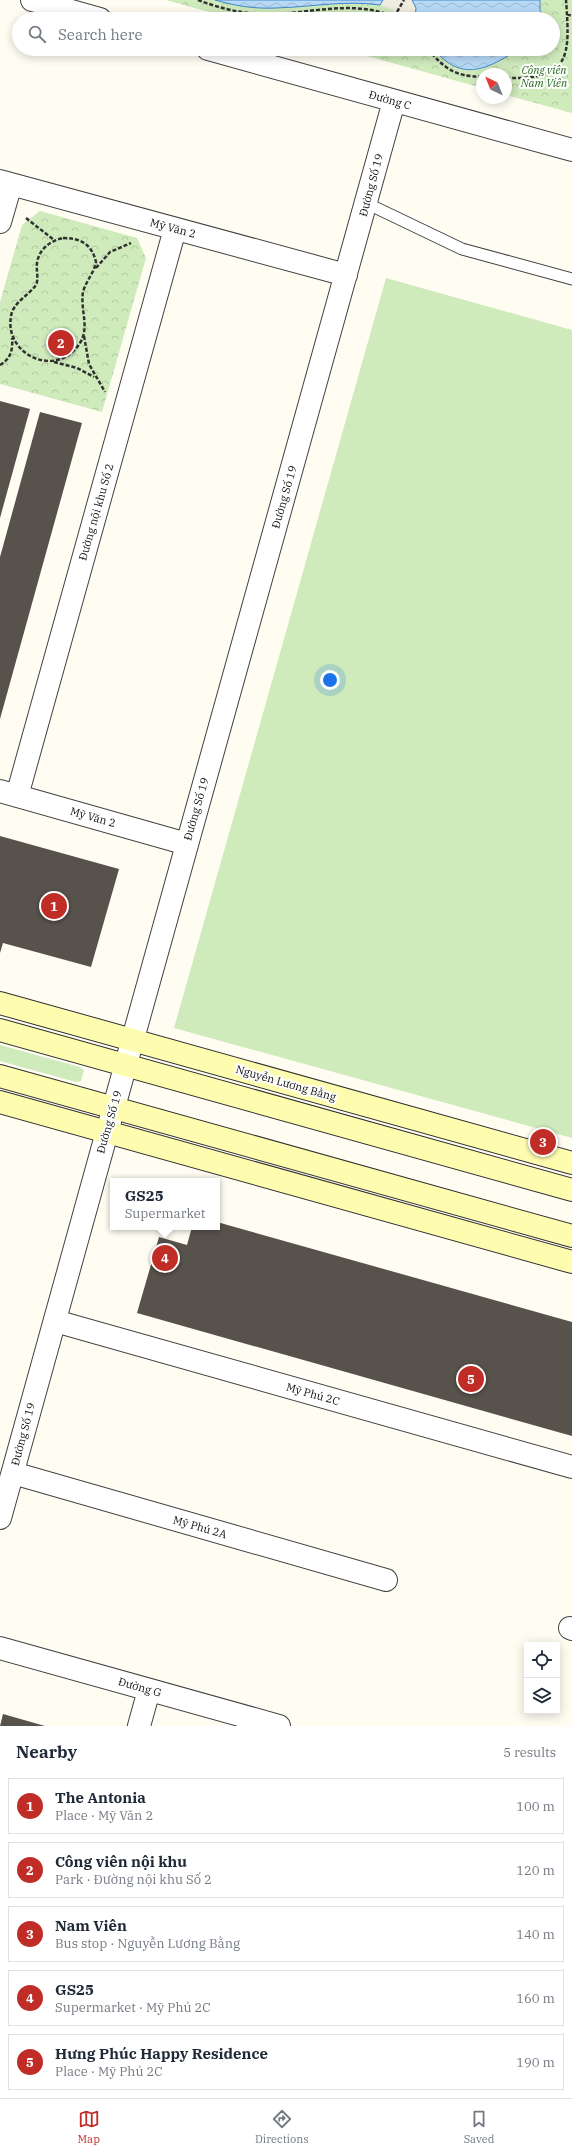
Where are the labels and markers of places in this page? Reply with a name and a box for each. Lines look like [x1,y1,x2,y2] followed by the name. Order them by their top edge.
[48,328,74,358] pin: 2
[41,891,67,921] pin: 1
[530,1127,556,1157] pin: 3
[152,1243,178,1273] pin: 4
[458,1364,484,1394] pin: 5

